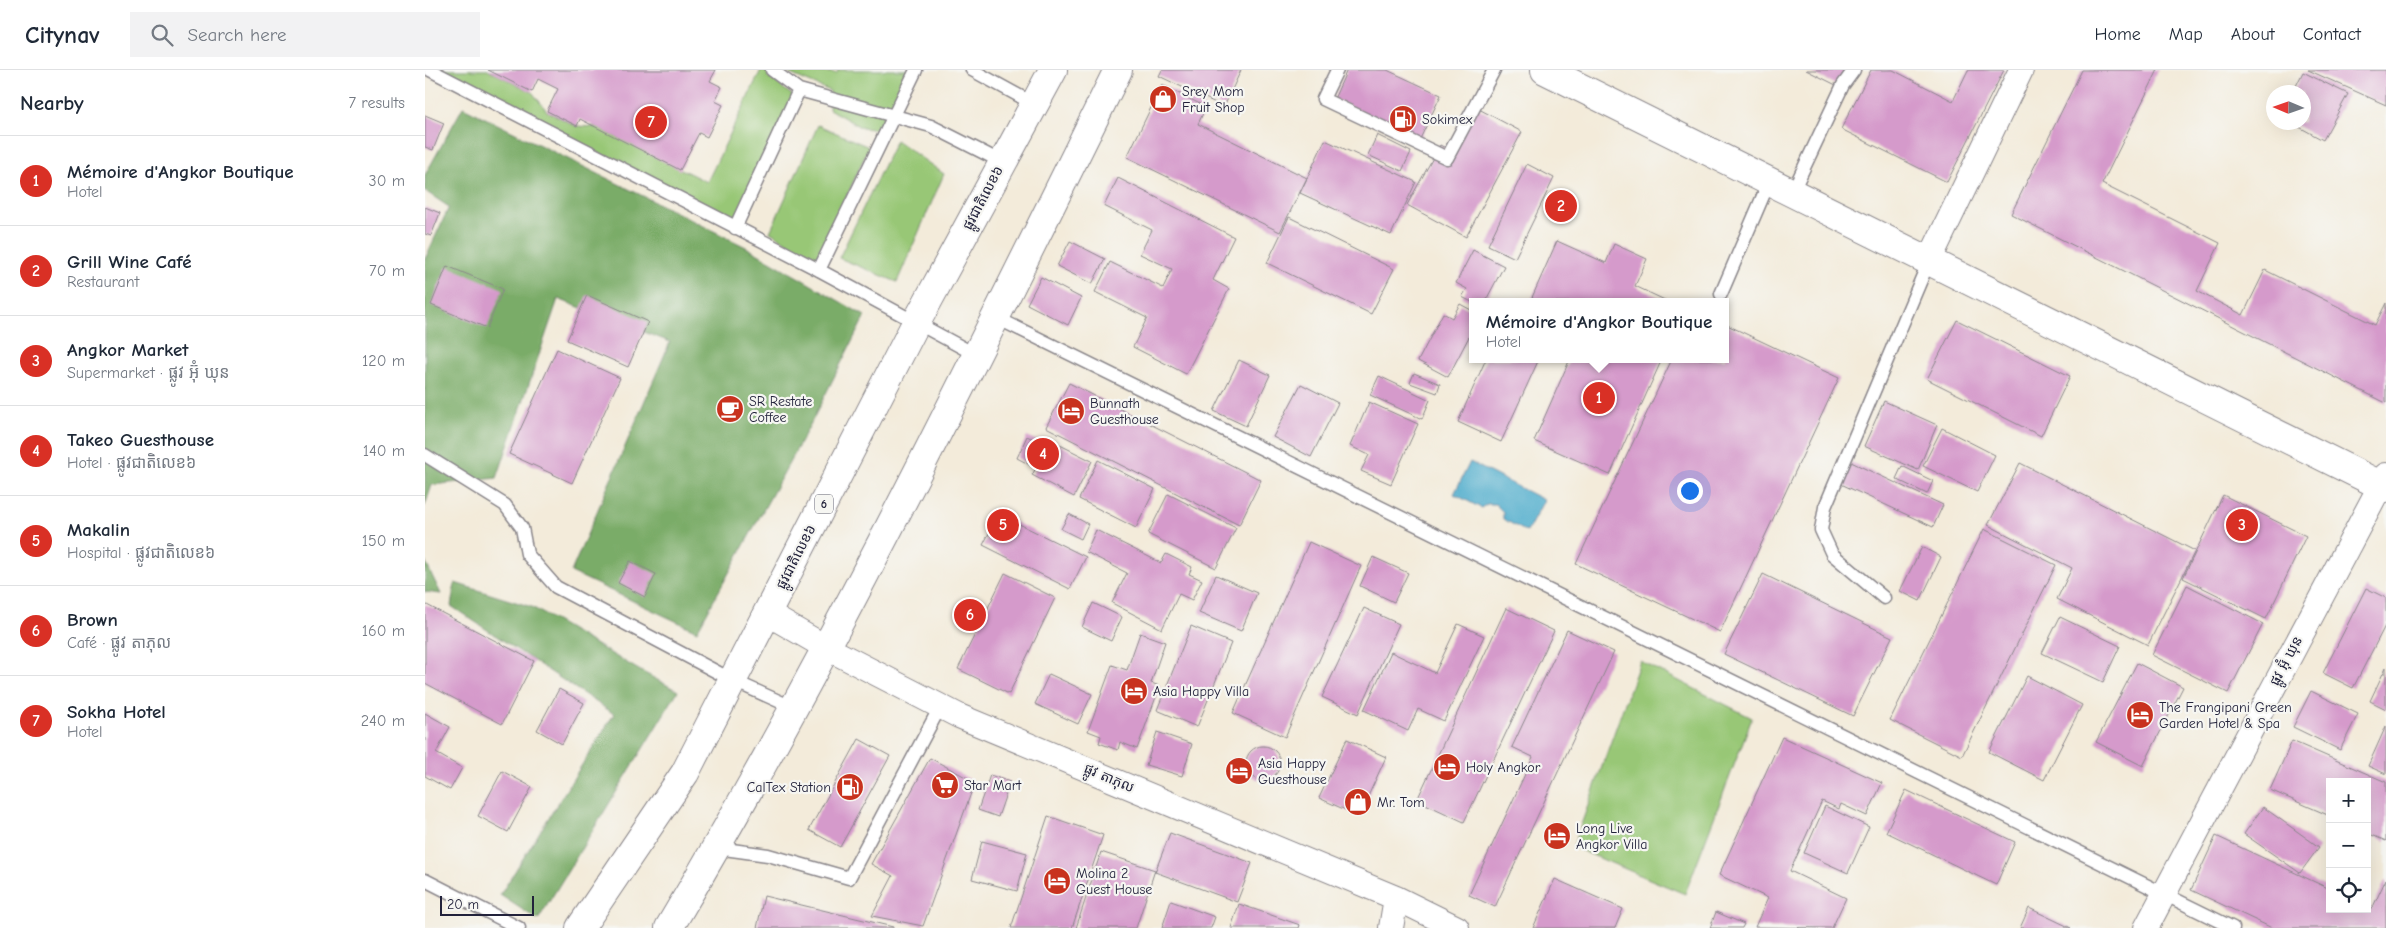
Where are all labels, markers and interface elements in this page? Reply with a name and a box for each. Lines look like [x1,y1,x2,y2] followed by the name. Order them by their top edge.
[130,12,480,57] search box
[25,21,100,49] text: Citynav
[148,21,176,49] icon: search
[188,24,286,46] text: Search here
[2094,24,2141,45] text: Home
[2169,24,2203,45] text: Map
[2231,24,2275,45] text: About
[2303,24,2361,45] text: Contact
[1182,83,1245,116] place label: Srey Mom Fruit Shop
[1148,84,1178,114] shop icon: Srey Mom Fruit Shop
[2266,85,2311,130] north arrow
[20,91,84,115] text: Nearby
[348,94,405,112] text: 7 results
[635,103,667,141] pin: 7
[1388,104,1418,134] fuel station icon: Sokimex
[1422,111,1473,128] place label: Sokimex
[67,161,294,183] text: Mémoire d'Angkor Boutique
[959,163,1010,234] street label: ផ្លូវជាតិលេខ៦
[33,172,39,190] text: 1
[369,172,405,190] text: 30 m
[67,183,103,201] text: Hotel
[1545,187,1577,225] pin: 2
[67,251,191,273] text: Grill Wine Café
[32,262,40,280] text: 2
[369,262,405,280] text: 70 m
[67,273,139,291] text: Restaurant
[1469,298,1729,363] popup
[1486,311,1712,333] text: Mémoire d'Angkor Boutique
[1486,333,1521,351] text: Hotel
[67,339,189,361] text: Angkor Market
[32,352,40,370] text: 3
[362,352,405,370] text: 120 m
[67,364,229,382] text: Supermarket · ផ្លូវ អ៊ុំ ឃុន
[1583,379,1615,417] pin: 1
[749,393,812,426] place label: SR Restate Coffee
[715,394,745,424] cafe icon: SR Restate Coffee
[1090,395,1159,428] place label: Bunnath Guesthouse
[1056,396,1086,426] hotel icon: Bunnath Guesthouse
[67,429,214,451] text: Takeo Guesthouse
[1027,435,1059,473] pin: 4
[32,442,40,460] text: 4
[363,442,405,460] text: 140 m
[67,454,196,472] text: Hotel · ផ្លូវជាតិលេខ៦
[1677,478,1703,504] your location
[815,494,833,514] road number: 6
[987,506,1019,544] pin: 5
[2226,506,2258,544] pin: 3
[67,519,130,541] text: Makalin
[773,522,822,594] street label: ផ្លូវជាតិលេខ៦
[32,532,40,550] text: 5
[362,532,405,550] text: 150 m
[67,544,215,562] text: Hospital · ផ្លូវជាតិលេខ៦
[954,596,986,634] pin: 6
[67,609,118,631] text: Brown
[32,622,40,640] text: 6
[362,622,405,640] text: 160 m
[2265,633,2309,690] street label: ផ្លូវ អ៊ុំ ឃុន
[67,634,171,652] text: Café · ផ្លូវ តាភុល
[1119,676,1149,706] hotel icon: Asia Happy Villa
[1153,683,1249,700] place label: Asia Happy Villa
[2159,699,2292,732] place label: The Frangipani Green Garden Hotel & Spa
[2125,700,2155,730] hotel icon: The Frangipani Green Garden Hotel & Spa
[67,701,166,723] text: Sokha Hotel
[32,712,40,730] text: 7
[361,712,405,730] text: 240 m
[67,723,103,741] text: Hotel
[1432,752,1462,782] hotel icon: Holy Angkor
[1258,755,1327,788] place label: Asia Happy Guesthouse
[1224,756,1254,786] hotel icon: Asia Happy Guesthouse
[1466,759,1541,776] place label: Holy Angkor
[1080,760,1137,799] street label: ផ្លូវ តាភុល
[930,770,960,800] supermarket icon: Star Mart
[835,772,865,802] fuel station icon: CalTex Station
[964,777,1022,794] place label: Star Mart
[2326,778,2371,913] map controls
[2326,778,2371,823] button: +
[747,779,831,796] place label: CalTex Station
[1343,787,1373,817] shop icon: Mr. Tom
[1377,794,1425,811] place label: Mr. Tom
[1576,820,1647,853] place label: Long Live Angkor Villa
[1542,821,1572,851] hotel icon: Long Live Angkor Villa
[2326,823,2371,868] button: −
[1076,865,1152,898] place label: Molina 2 Guest House
[1042,866,1072,896] hotel icon: Molina 2 Guest House
[2326,868,2371,913] button: locate
[440,893,534,916] scale bar
[447,896,479,913] text: 20 m

